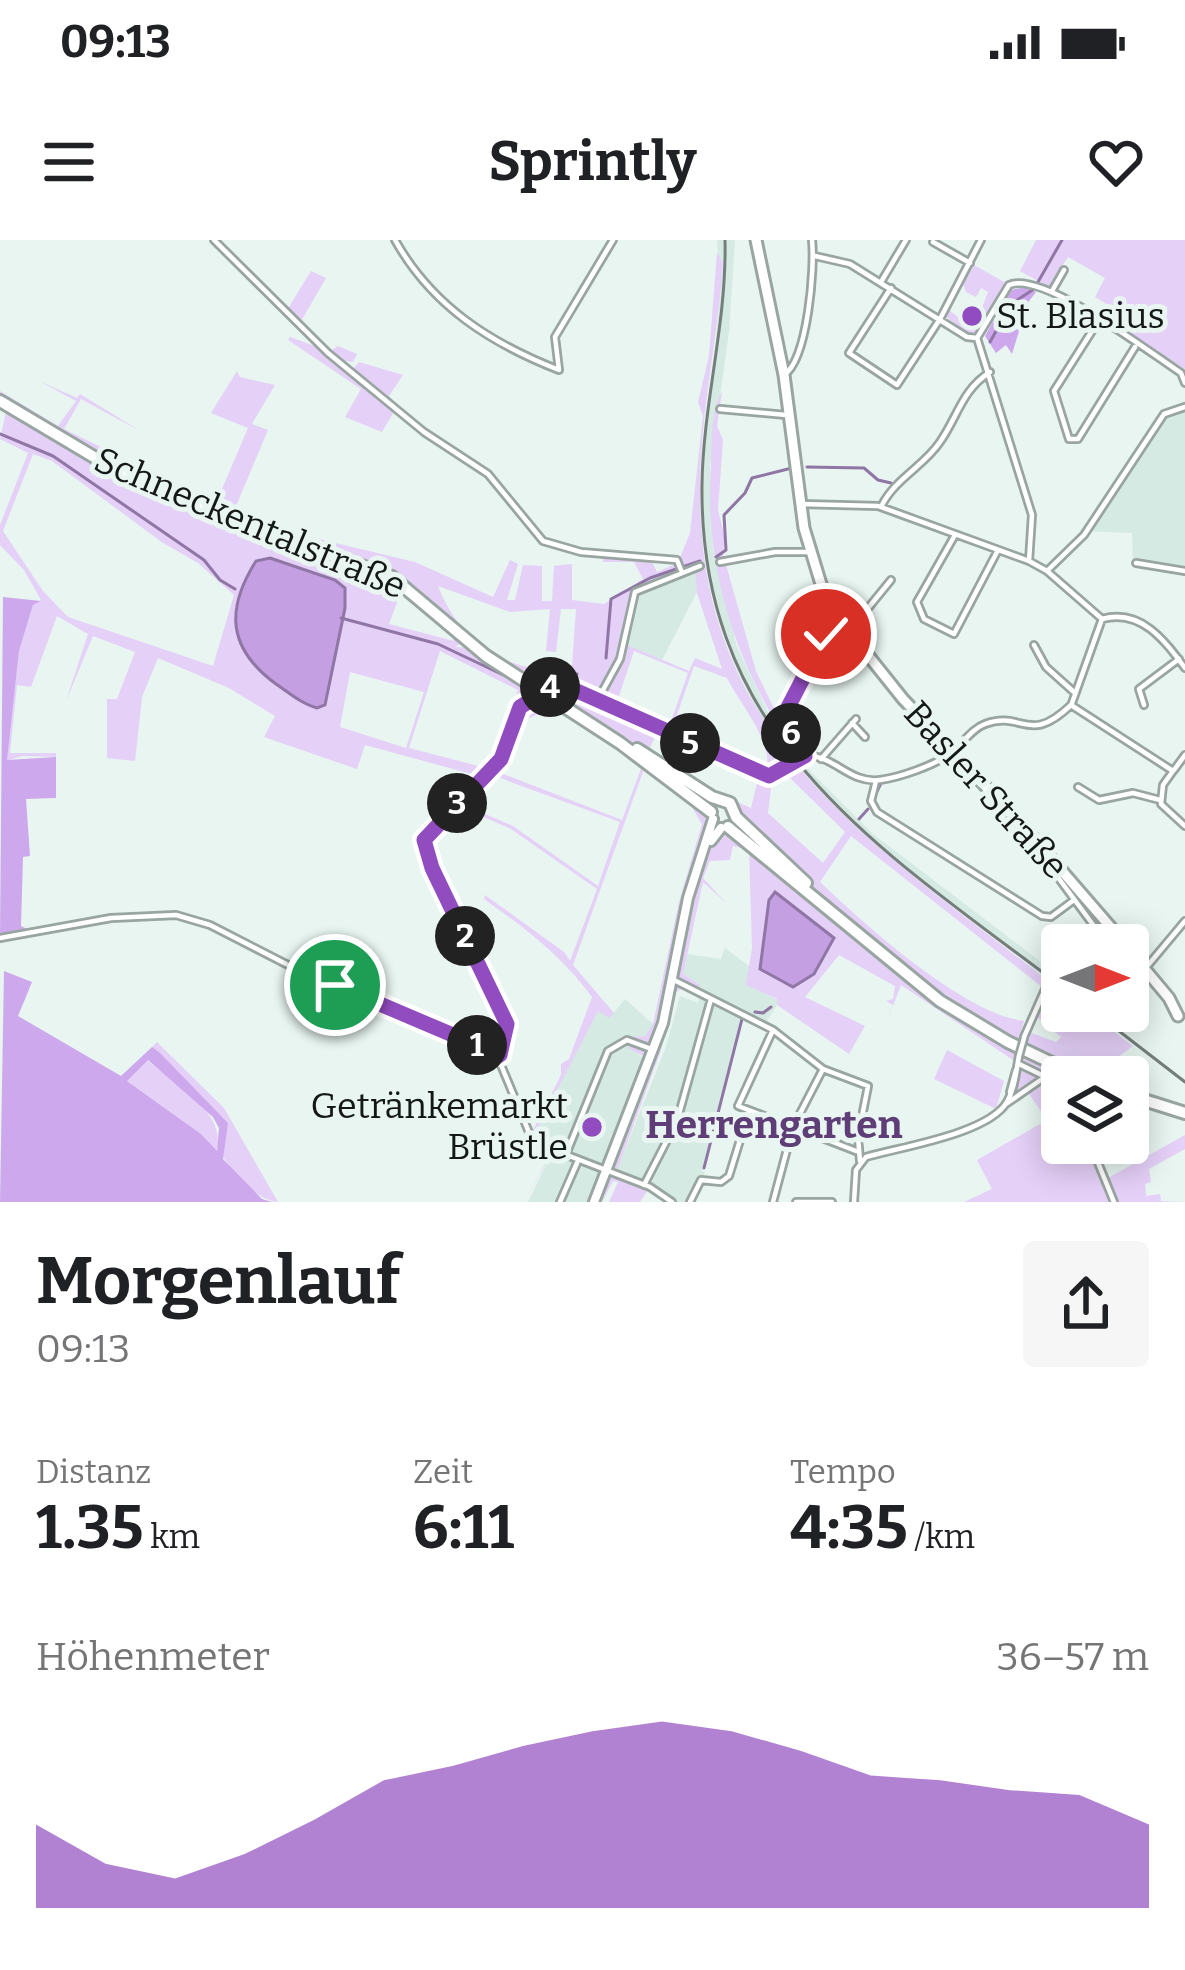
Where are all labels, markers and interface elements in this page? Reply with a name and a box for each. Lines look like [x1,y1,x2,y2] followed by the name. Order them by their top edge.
[60,15,171,69] text: 09:13
[36,129,102,195] icon: menu
[1083,129,1149,195] icon: heart
[488,130,697,194] text: Sprintly
[996,294,1165,338] place label: St. Blasius
[959,303,985,329] marker: St. Blasius
[88,438,412,608] street label: Schneckentalstraße
[775,583,877,685] pin
[793,601,859,667] icon: check
[520,657,580,717] pin: 4
[540,667,560,707] text: 4
[895,692,1077,888] street label: Basler Straße
[761,703,821,763] pin: 6
[660,713,720,773] pin: 5
[781,713,801,753] text: 6
[681,723,699,763] text: 5
[427,773,487,833] pin: 3
[447,783,467,823] text: 3
[435,906,495,966] pin: 2
[456,916,474,956] text: 2
[1041,924,1149,1032] north arrow
[1041,924,1149,1164] map controls
[284,934,386,1036] pin
[302,952,368,1018] icon: arrive
[447,1015,507,1075] pin: 1
[470,1025,484,1065] text: 1
[1041,1056,1149,1164] button: layers
[311,1084,568,1169] place label: Getränkemarkt Brüstle
[645,1102,903,1148] district label: Herrengarten
[579,1114,605,1140] marker: Getränkemarkt Brüstle
[36,1241,400,1320] text: Morgenlauf
[1023,1241,1149,1367] button: share
[36,1326,130,1372] text: 09:13
[36,1452,151,1492] text: Distanz
[413,1452,473,1492] text: Zeit
[790,1452,896,1492] text: Tempo
[36,1492,144,1564] text: 1.35
[413,1492,514,1564] text: 6:11
[790,1492,908,1564] text: 4:35
[144,1517,200,1557] text: km
[908,1517,975,1557] text: /km
[36,1634,270,1680] text: Höhenmeter
[996,1634,1149,1680] text: 36–57 m

